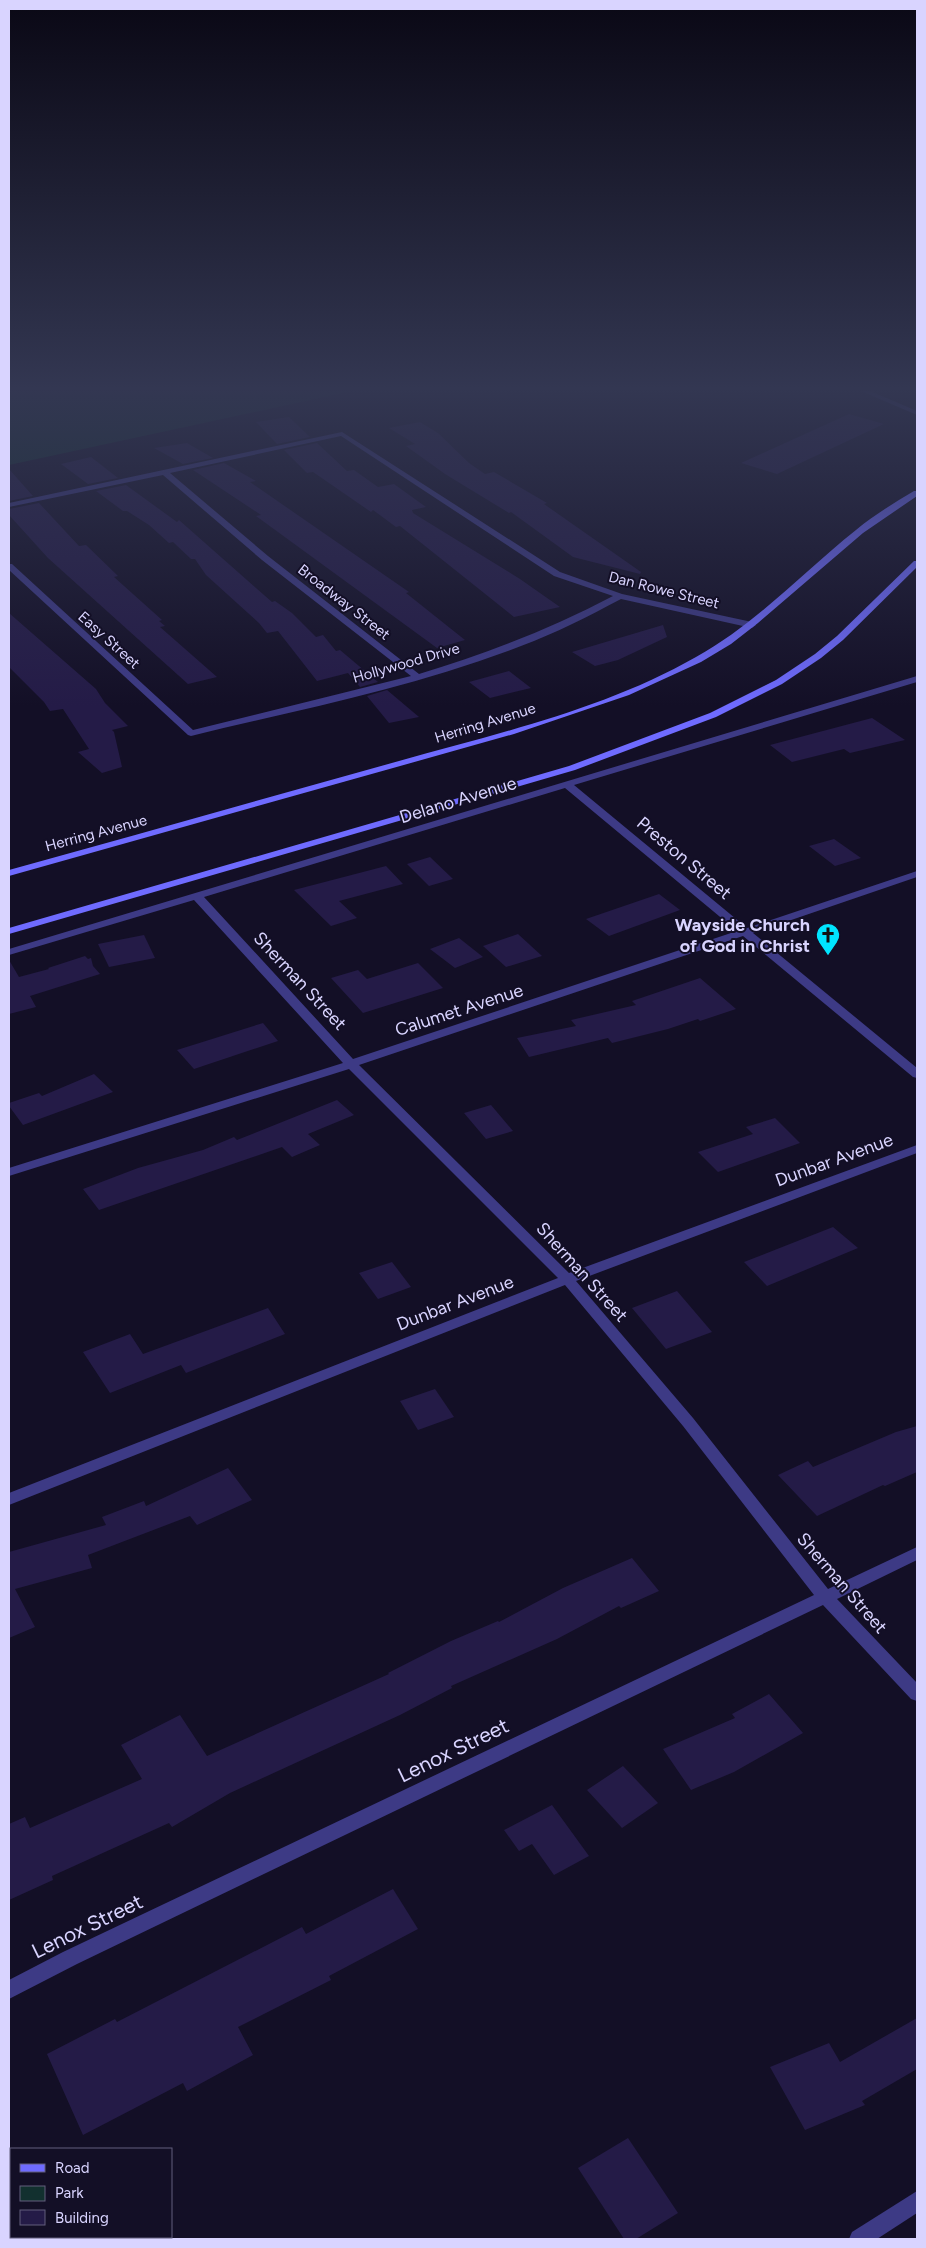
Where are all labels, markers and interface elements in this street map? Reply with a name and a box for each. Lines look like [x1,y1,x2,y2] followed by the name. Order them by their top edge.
[294,560,394,644] street label: Broadway Street
[607,568,722,613] street label: Dan Rowe Street
[74,608,144,673] street label: Easy Street
[350,639,462,687] street label: Hollywood Drive
[432,699,538,747] street label: Herring Avenue
[397,772,519,828] street label: Delano Avenue
[43,811,149,855] street label: Herring Avenue
[632,812,736,904] street label: Preston Street
[675,914,810,957] place label: Wayside Church of God in Christ
[815,922,841,956] church icon: Wayside Church of God in Christ
[249,927,351,1035] street label: Sherman Street
[392,979,526,1041] street label: Calumet Avenue
[772,1128,896,1191] street label: Dunbar Avenue
[532,1218,633,1326] street label: Sherman Street
[393,1271,517,1335] street label: Dunbar Avenue
[792,1528,892,1638] street label: Sherman Street
[394,1712,513,1788] street label: Lenox Street
[28,1888,147,1964] street label: Lenox Street
[10,2148,172,2238] legend
[55,2159,90,2177] text: Road
[55,2184,84,2202] text: Park
[55,2209,109,2227] text: Building

